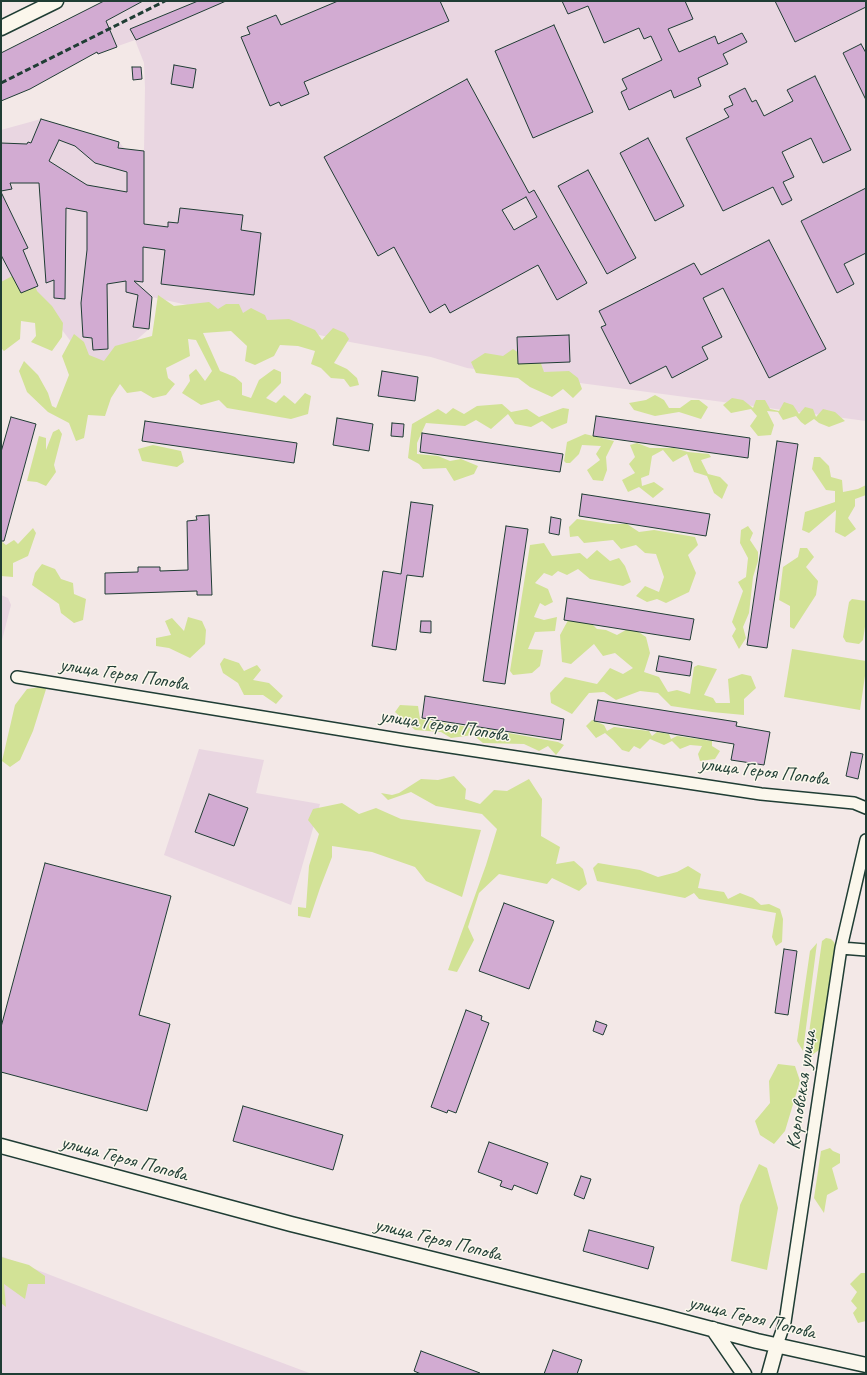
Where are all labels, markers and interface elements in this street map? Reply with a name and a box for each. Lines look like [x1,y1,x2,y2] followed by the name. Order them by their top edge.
[58,653,190,697] street label: улица Героя Попова
[378,704,510,748] street label: улица Героя Попова
[698,752,830,792] street label: улица Героя Попова
[782,1029,822,1151] street label: Карповская улица
[58,1131,190,1187] street label: улица Героя Попова
[372,1213,504,1267] street label: улица Героя Попова
[686,1291,818,1345] street label: улица Героя Попова

